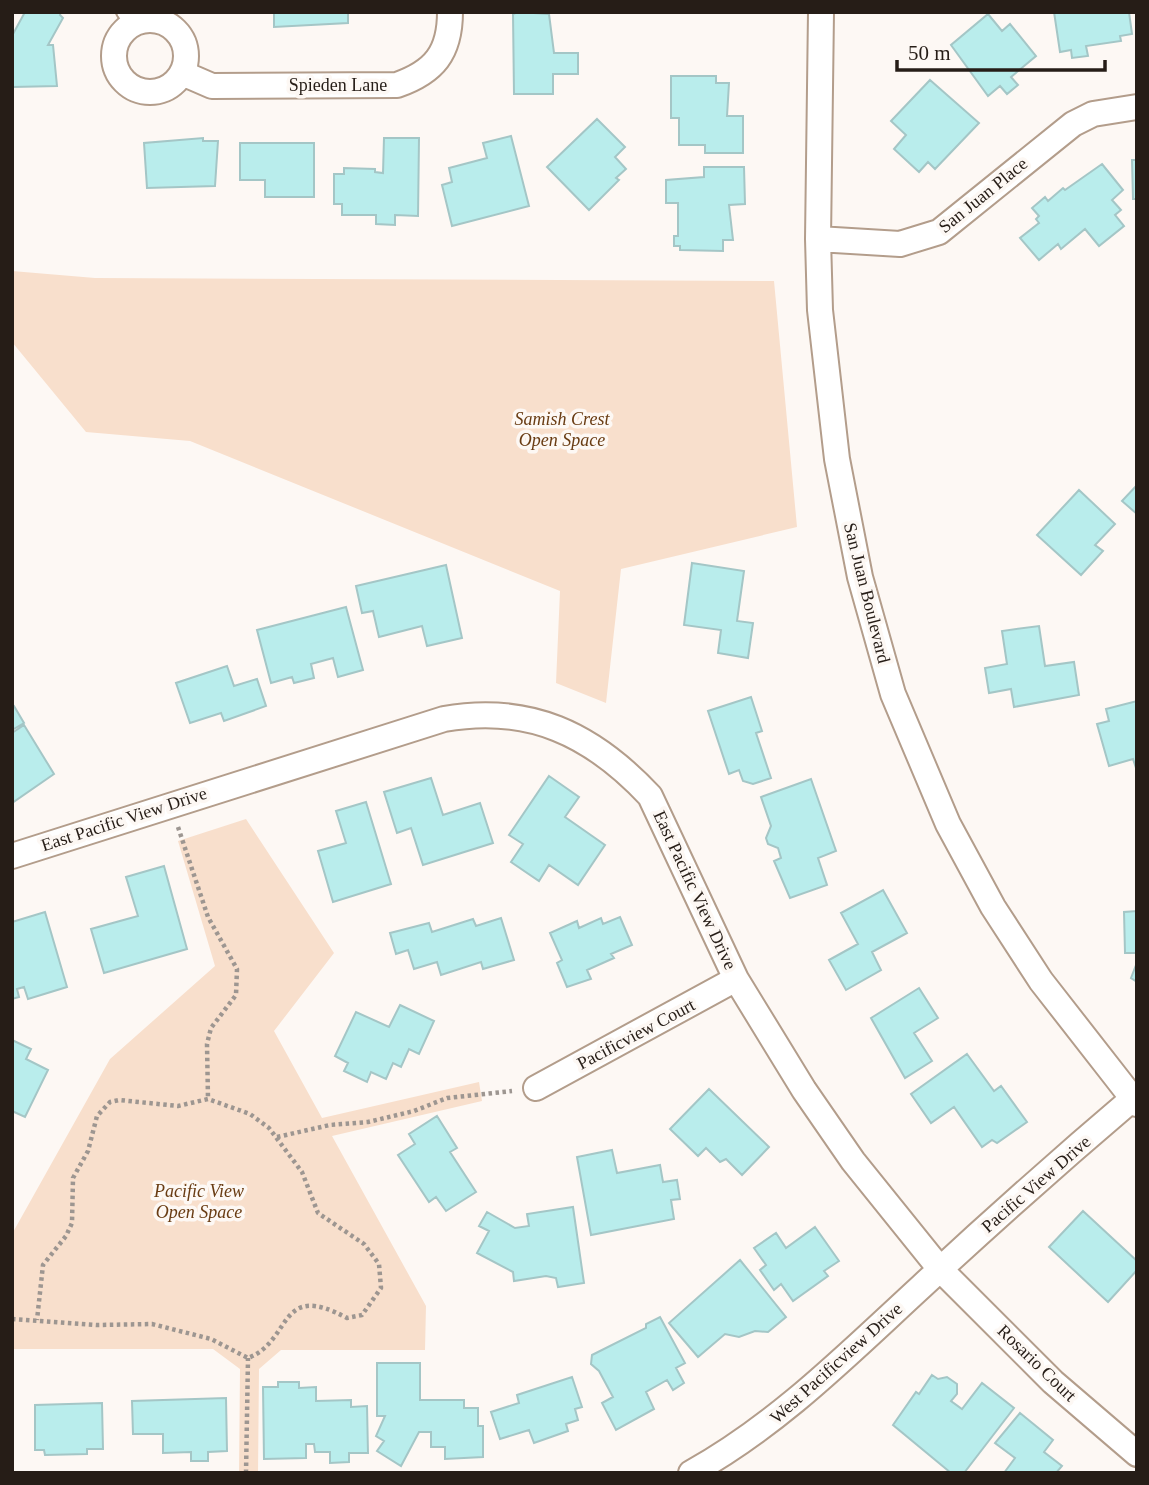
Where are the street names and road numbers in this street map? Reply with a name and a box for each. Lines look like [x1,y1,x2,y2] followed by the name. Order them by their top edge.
[289,75,387,95] street label: Spieden Lane
[935,153,1031,237] street label: San Juan Place
[840,521,894,665] street label: San Juan Boulevard
[39,783,209,855] street label: East Pacific View Drive
[649,807,741,973] street label: East Pacific View Drive
[574,995,698,1073] street label: Pacificview Court
[978,1131,1094,1237] street label: Pacific View Drive
[766,1299,906,1427] street label: West Pacificview Drive
[994,1321,1080,1405] street label: Rosario Court

